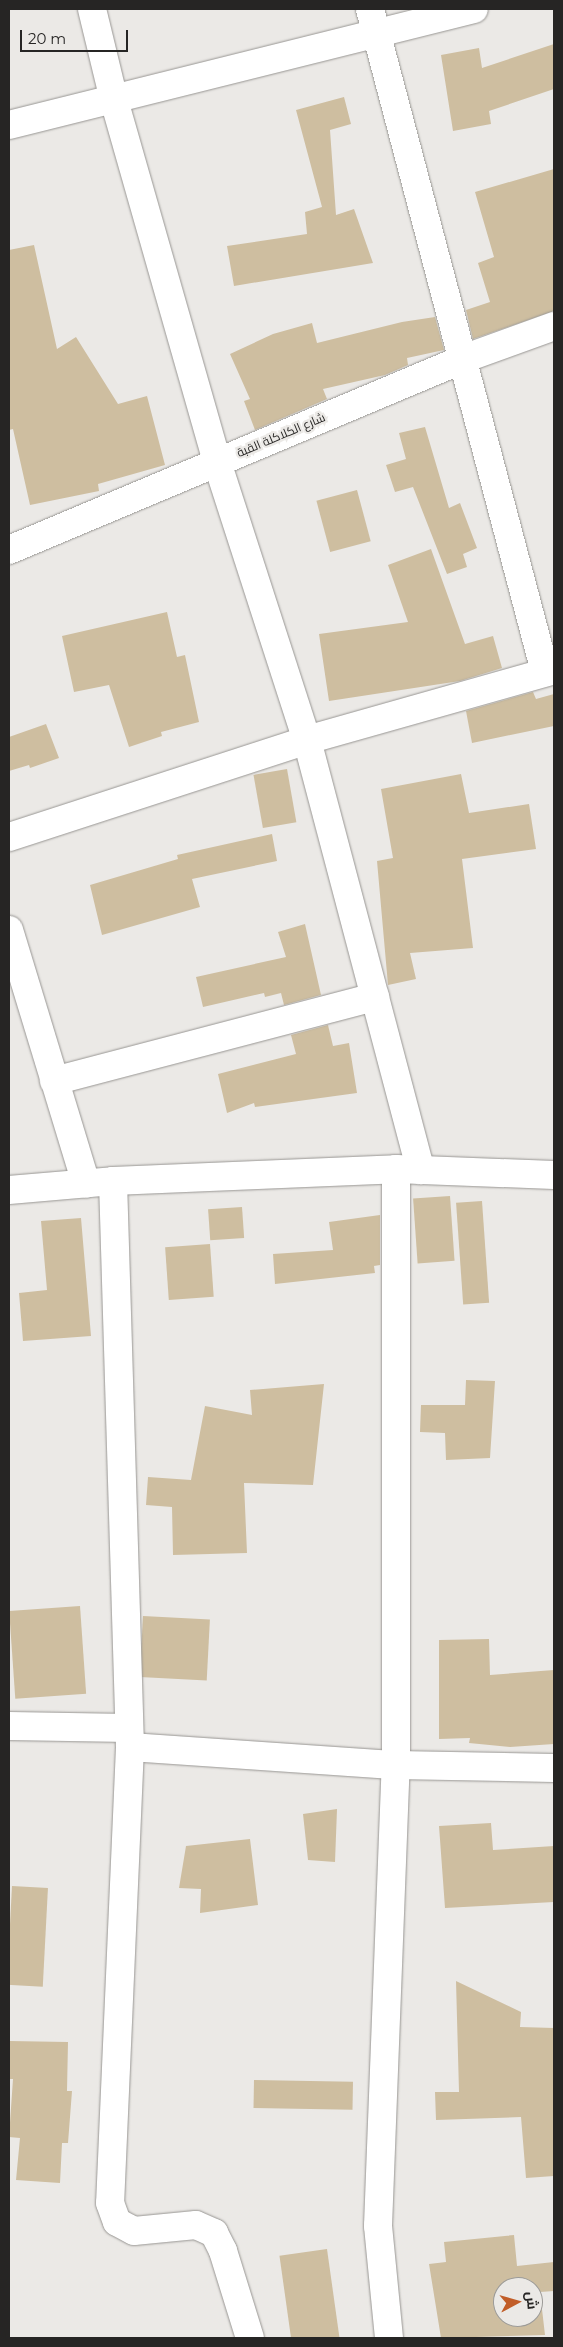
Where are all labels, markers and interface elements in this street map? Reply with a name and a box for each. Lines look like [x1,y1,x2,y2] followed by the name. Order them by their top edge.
[22,20,130,52] scale bar
[28,29,66,48] text: 20 m
[235,410,327,460] street label: شارع الكلاكلة القبة
[493,2277,543,2327] north arrow
[522,2291,542,2310] text: ش

